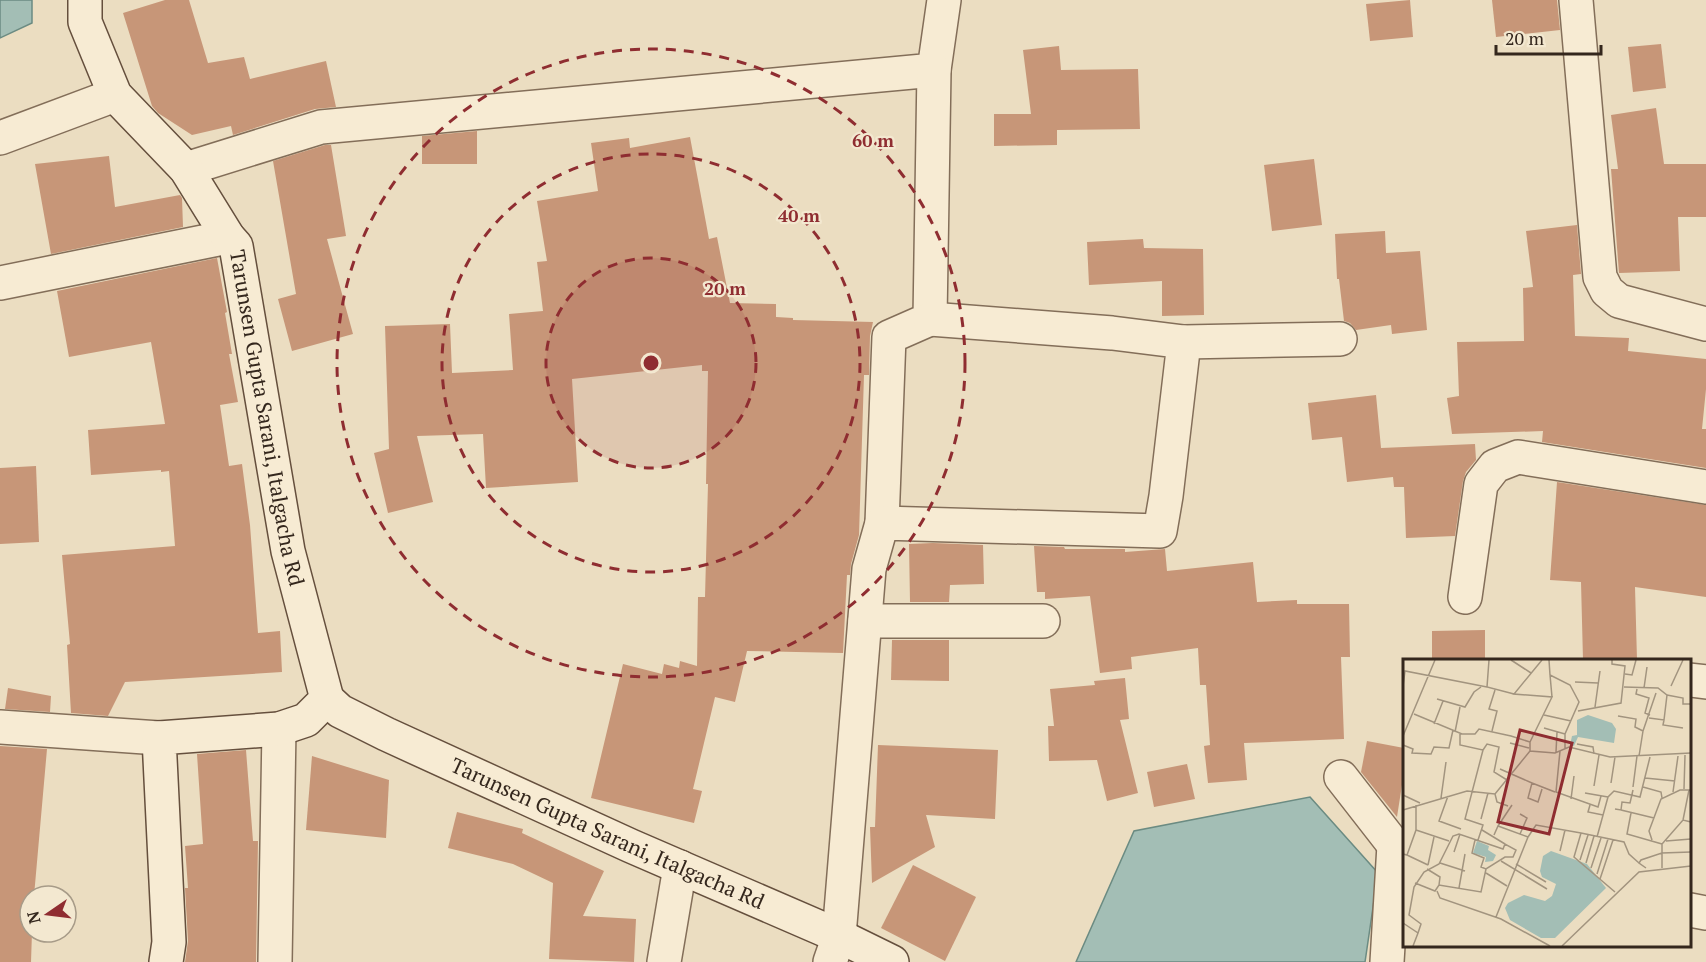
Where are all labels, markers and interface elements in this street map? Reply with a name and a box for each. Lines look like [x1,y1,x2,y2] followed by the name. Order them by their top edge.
[1496,18,1601,56] scale bar
[1505,26,1545,50] text: 20 m
[852,128,894,152] text: 60 m
[778,203,820,227] text: 40 m
[224,248,312,589] street label: Tarunsen Gupta Sarani, Italgacha Rd
[704,276,746,300] text: 20 m
[641,353,661,373] centre of rings
[1403,659,1691,947] inset map
[446,750,769,915] street label: Tarunsen Gupta Sarani, Italgacha Rd
[18,884,78,944] north arrow
[21,909,46,926] text: N

